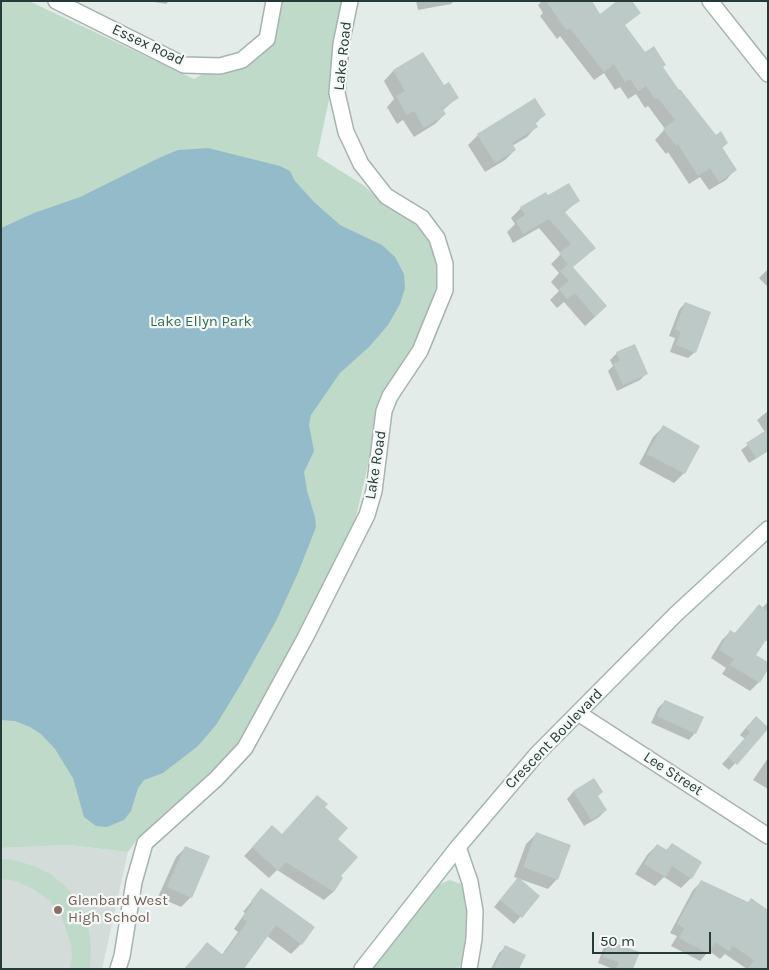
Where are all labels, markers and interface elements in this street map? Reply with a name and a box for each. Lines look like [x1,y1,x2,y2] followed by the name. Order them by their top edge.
[109,20,187,70] street label: Essex Road
[330,20,356,92] street label: Lake Road
[150,313,252,331] park label: Lake Ellyn Park
[362,429,390,501] street label: Lake Road
[502,685,606,793] street label: Crescent Boulevard
[640,748,706,800] street label: Lee Street
[68,892,168,927] place label: Glenbard West High School
[52,904,64,916] marker: Glenbard West High School
[594,922,713,954] scale bar
[600,932,635,950] text: 50 m

